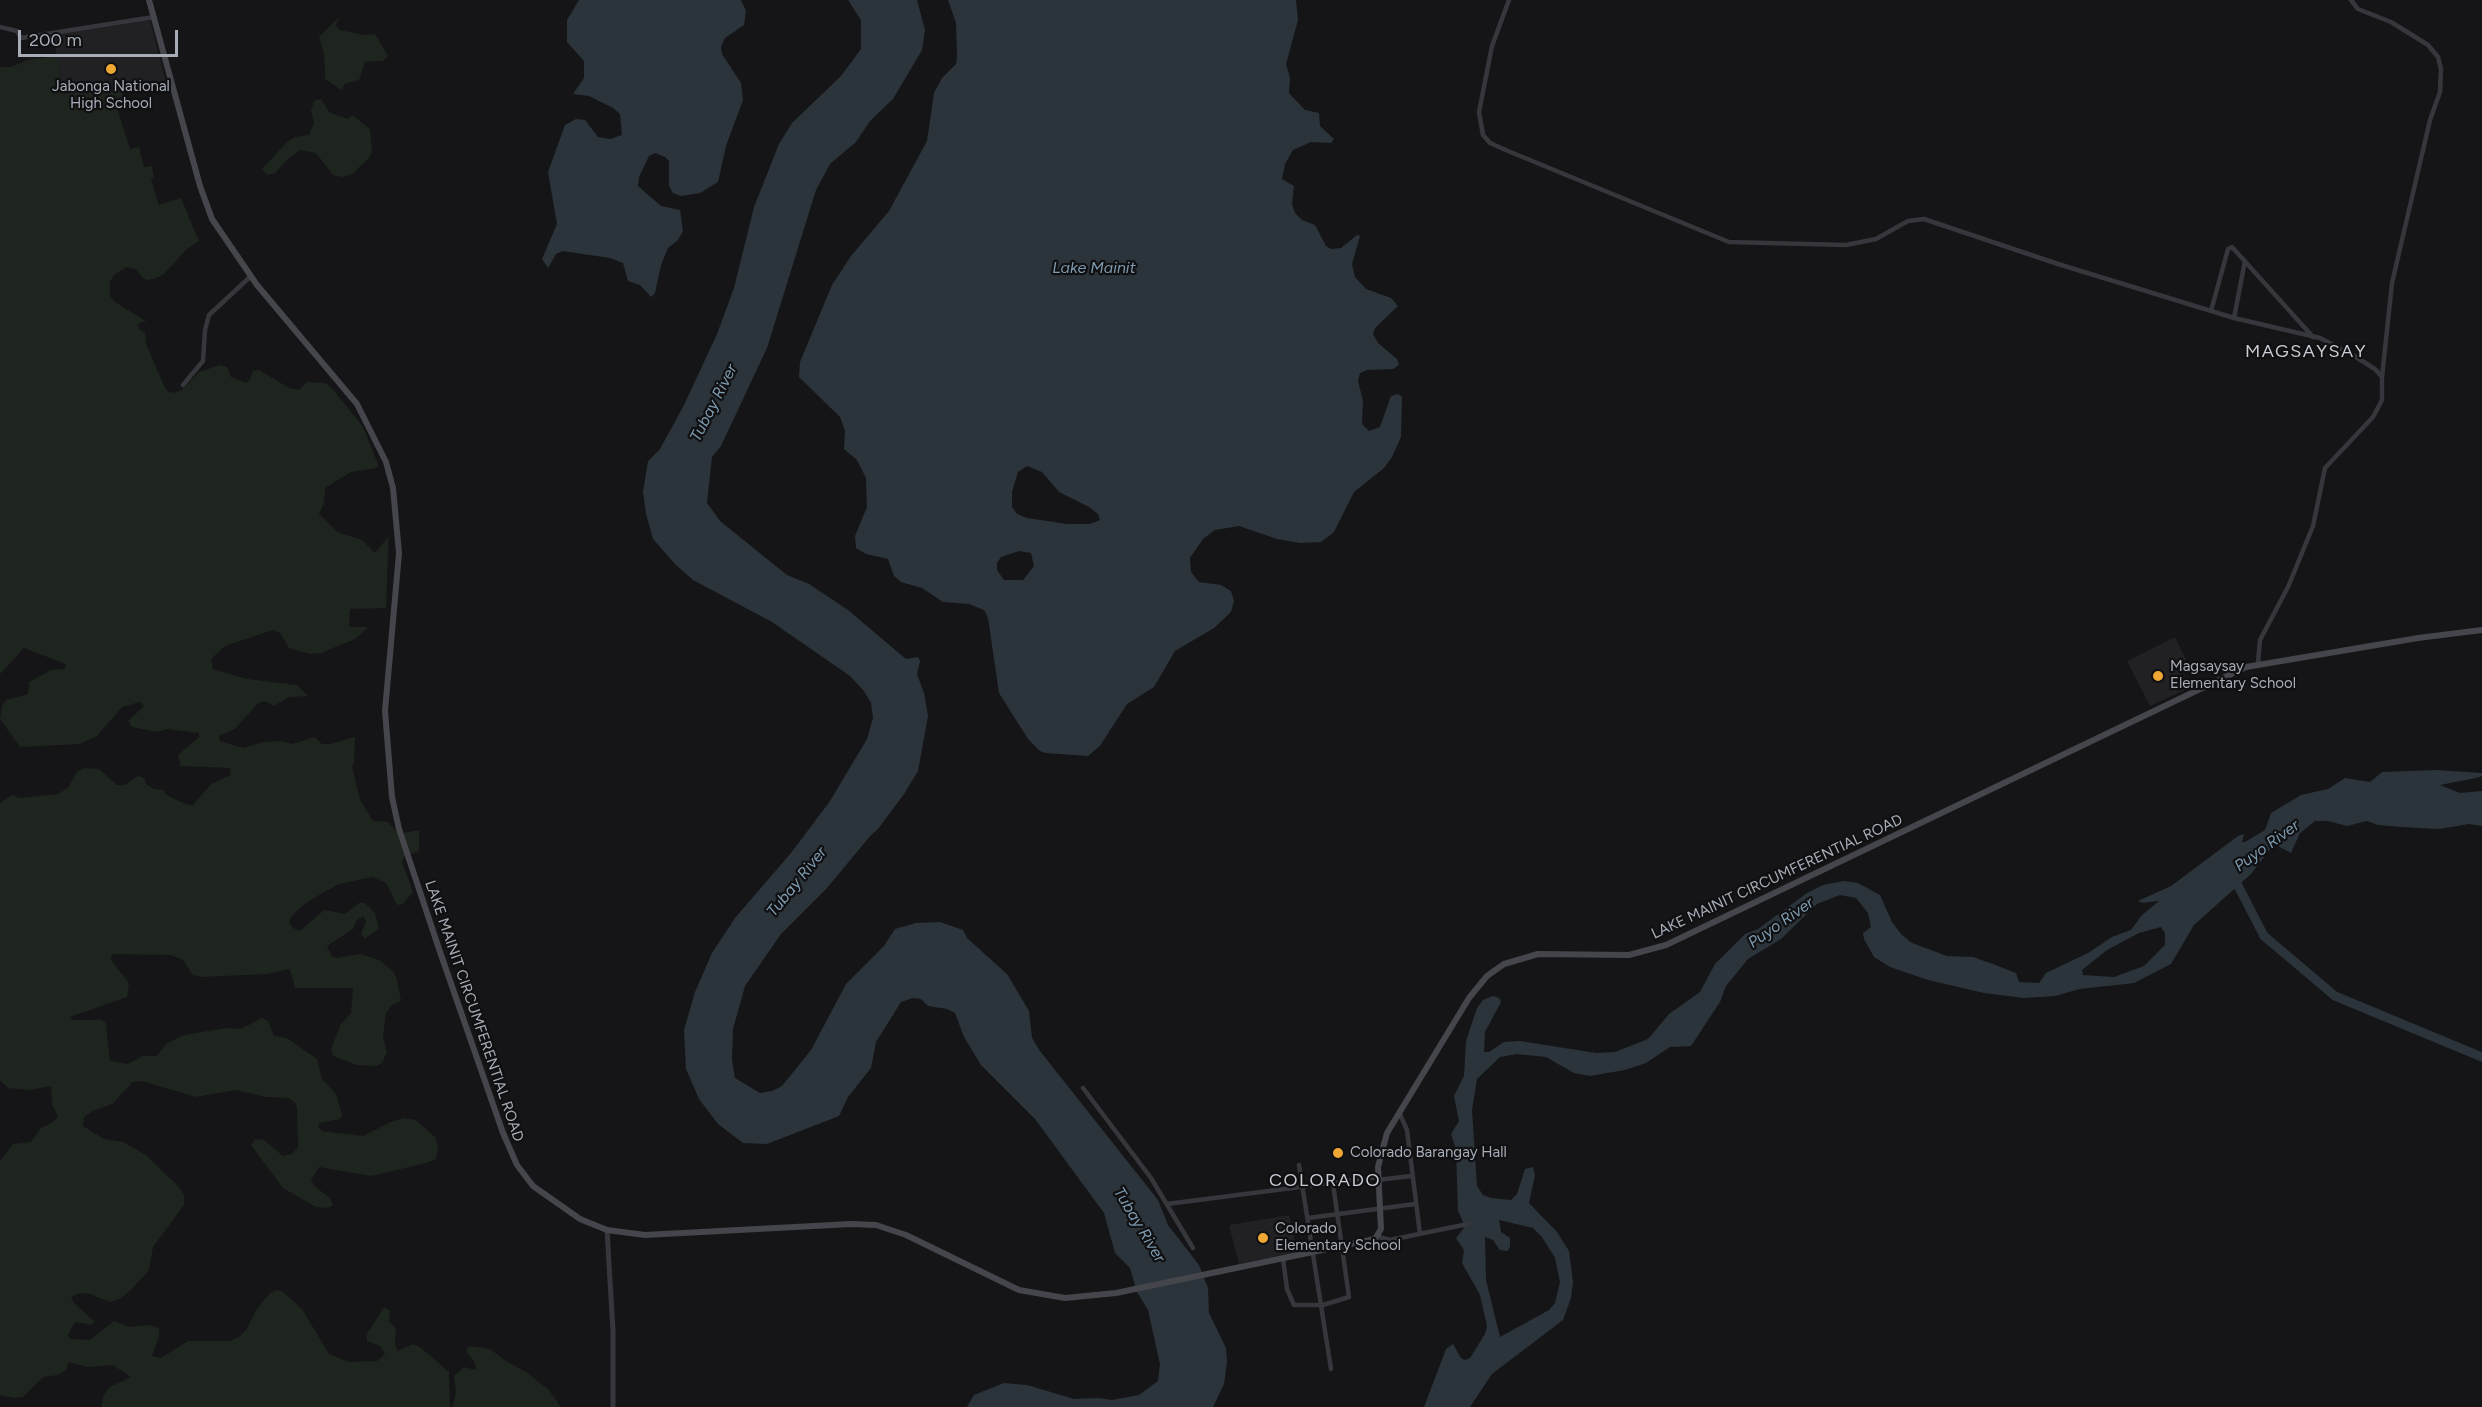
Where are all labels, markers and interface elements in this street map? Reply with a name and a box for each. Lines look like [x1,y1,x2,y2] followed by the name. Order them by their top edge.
[21,18,182,56] scale bar
[29,29,82,51] text: 200 m
[104,62,118,76] marker: Jabonga National High School
[52,78,170,113] place label: Jabonga National High School
[1052,258,1136,278] water label: Lake Mainit
[2245,341,2367,363] district label: MAGSAYSAY
[686,361,742,445] water label: Tubay River
[2170,658,2296,693] place label: Magsaysay Elementary School
[2151,669,2165,683] marker: Magsaysay Elementary School
[1649,811,1905,943] street label: LAKE MAINIT CIRCUMFERENTIAL ROAD
[2231,816,2303,876] water label: Puyo River
[763,843,831,921] water label: Tubay River
[421,878,527,1144] street label: LAKE MAINIT CIRCUMFERENTIAL ROAD
[1745,893,1817,953] water label: Puyo River
[1350,1144,1507,1162] place label: Colorado Barangay Hall
[1331,1146,1345,1160] marker: Colorado Barangay Hall
[1269,1170,1381,1192] district label: COLORADO
[1109,1184,1169,1266] water label: Tubay River
[1275,1220,1401,1255] place label: Colorado Elementary School
[1256,1231,1270,1245] marker: Colorado Elementary School

